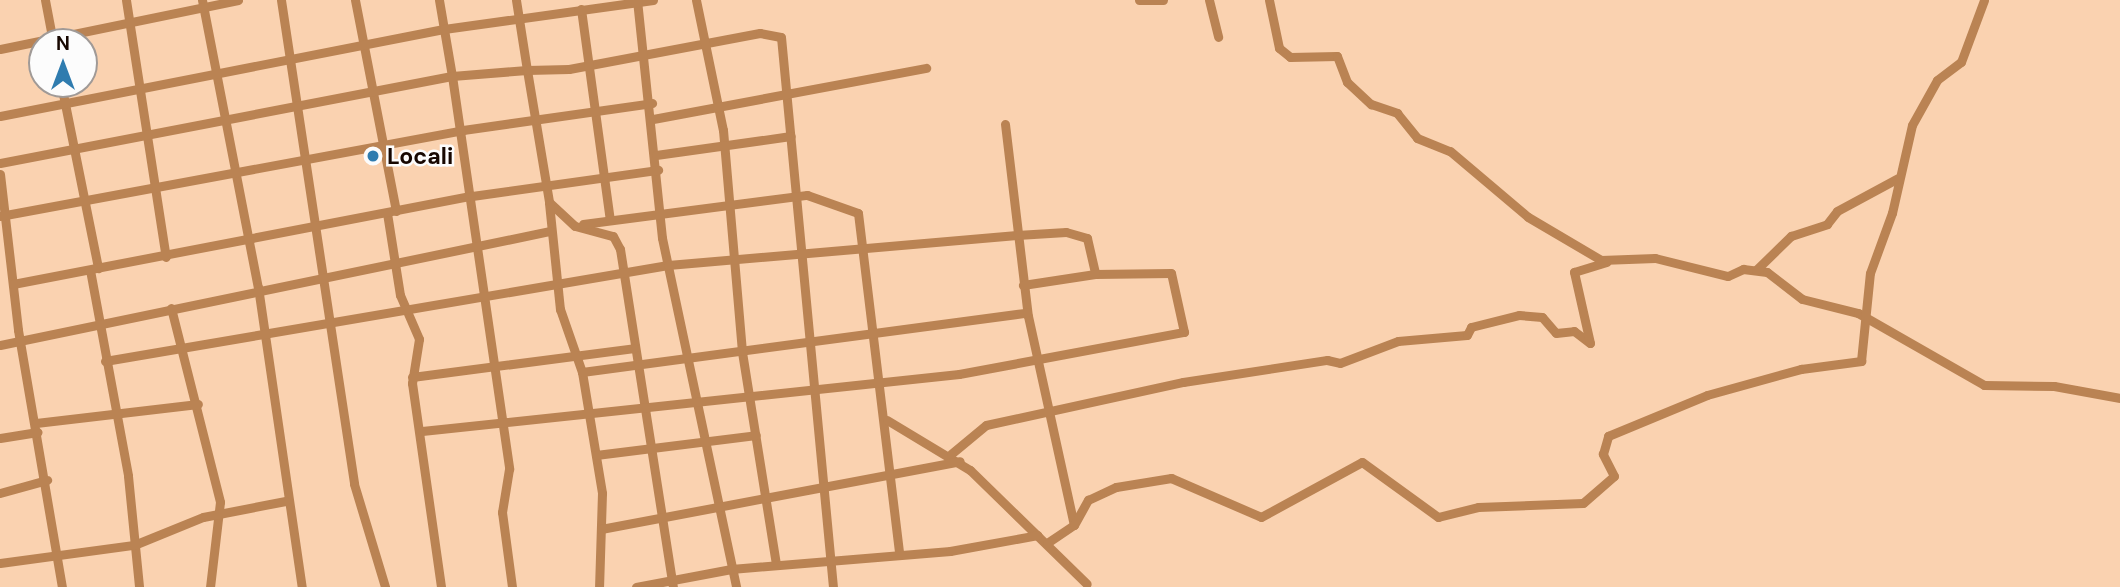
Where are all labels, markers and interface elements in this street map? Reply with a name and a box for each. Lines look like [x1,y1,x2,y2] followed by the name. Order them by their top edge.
[28,28,98,98] north arrow
[56,31,70,56] text: N
[387,142,453,170] place label: Locali
[365,148,381,164] marker: Locali

